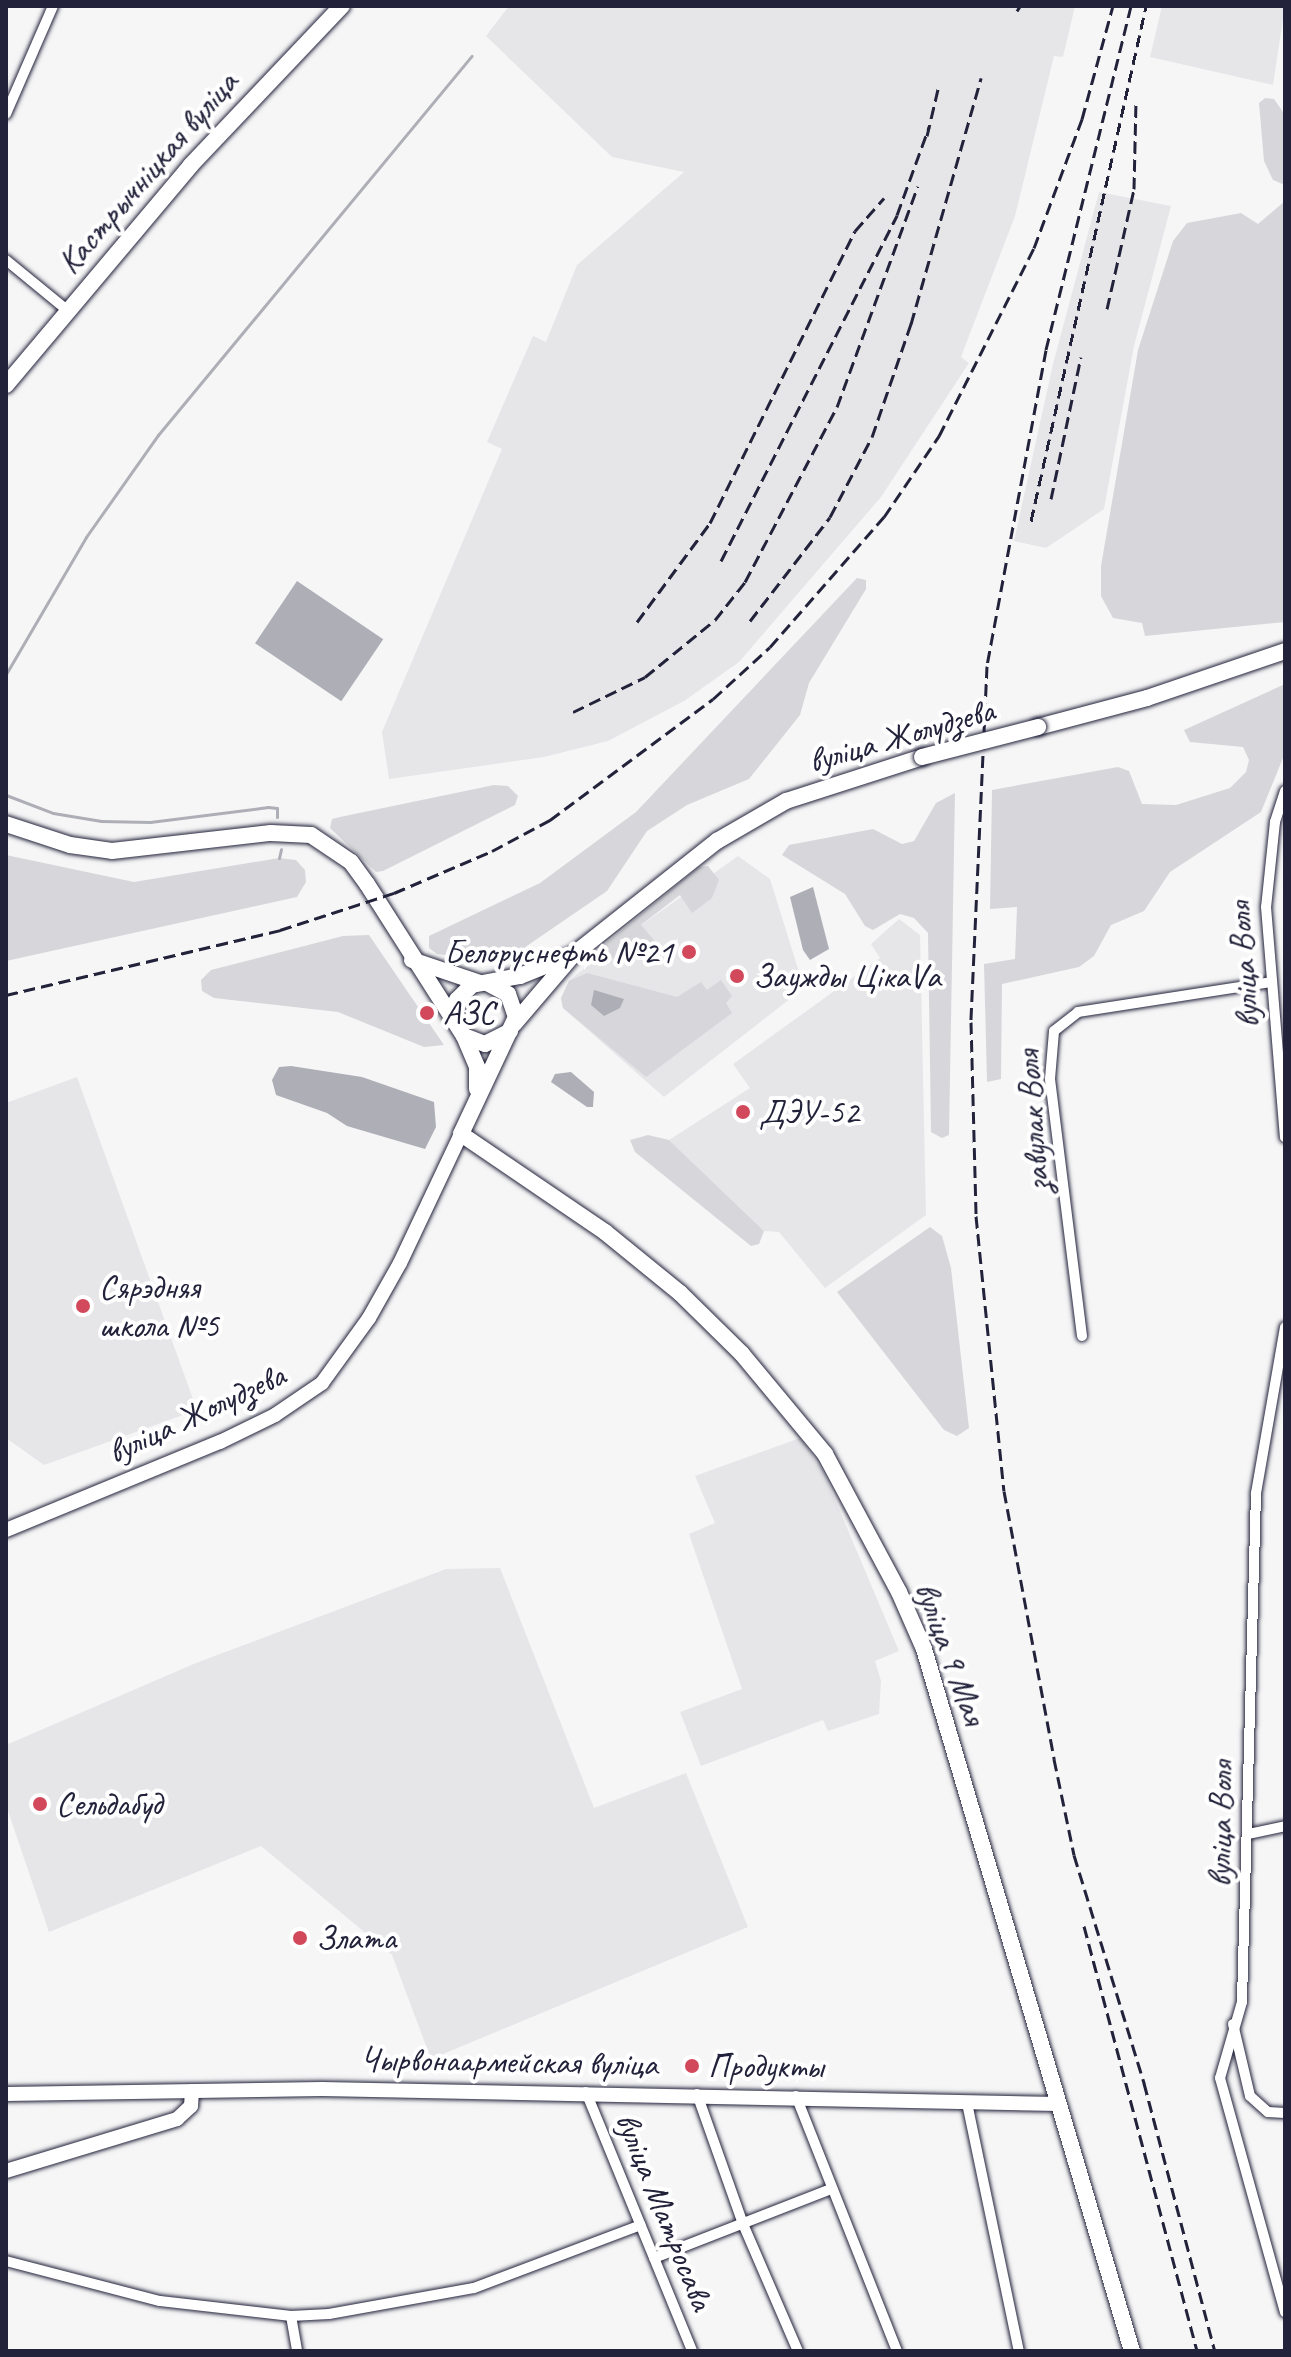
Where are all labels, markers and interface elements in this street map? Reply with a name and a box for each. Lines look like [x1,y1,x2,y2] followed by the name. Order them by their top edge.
[49,63,245,281] street label: Кастрычніцкая вуліца
[802,689,1000,781] street label: вуліца Жолудзева
[1218,900,1268,1030] street label: вуліца Воля
[445,932,673,972] place label: Белоруснефть №21
[680,943,698,961] marker: Белоруснефть №21
[753,956,941,996] place label: Заужды ЦікаVа
[728,967,746,985] marker: Заужды ЦікаVа
[443,993,494,1033] place label: АЗС
[418,1004,436,1022] marker: АЗС
[1007,1048,1057,1194] street label: завулак Воля
[759,1092,859,1132] place label: ДЭУ-52
[734,1103,752,1121] marker: ДЭУ-52
[99,1266,219,1346] place label: Сярэдняя школа №5
[74,1297,92,1315] marker: Сярэдняя школа №5
[99,1353,293,1473] street label: вуліца Жолудзева
[906,1576,996,1730] street label: вуліца 9 Мая
[1198,1760,1242,1888] street label: вуліца Воля
[56,1784,162,1824] place label: Сельдабуд
[31,1795,49,1813] marker: Сельдабуд
[316,1918,396,1958] place label: Злата
[291,1929,309,1947] marker: Злата
[361,2038,657,2084] street label: Чырвонаармейская вуліца
[708,2046,823,2086] place label: Продукты
[683,2057,701,2075] marker: Продукты
[607,2107,723,2315] street label: вуліца Матросава

